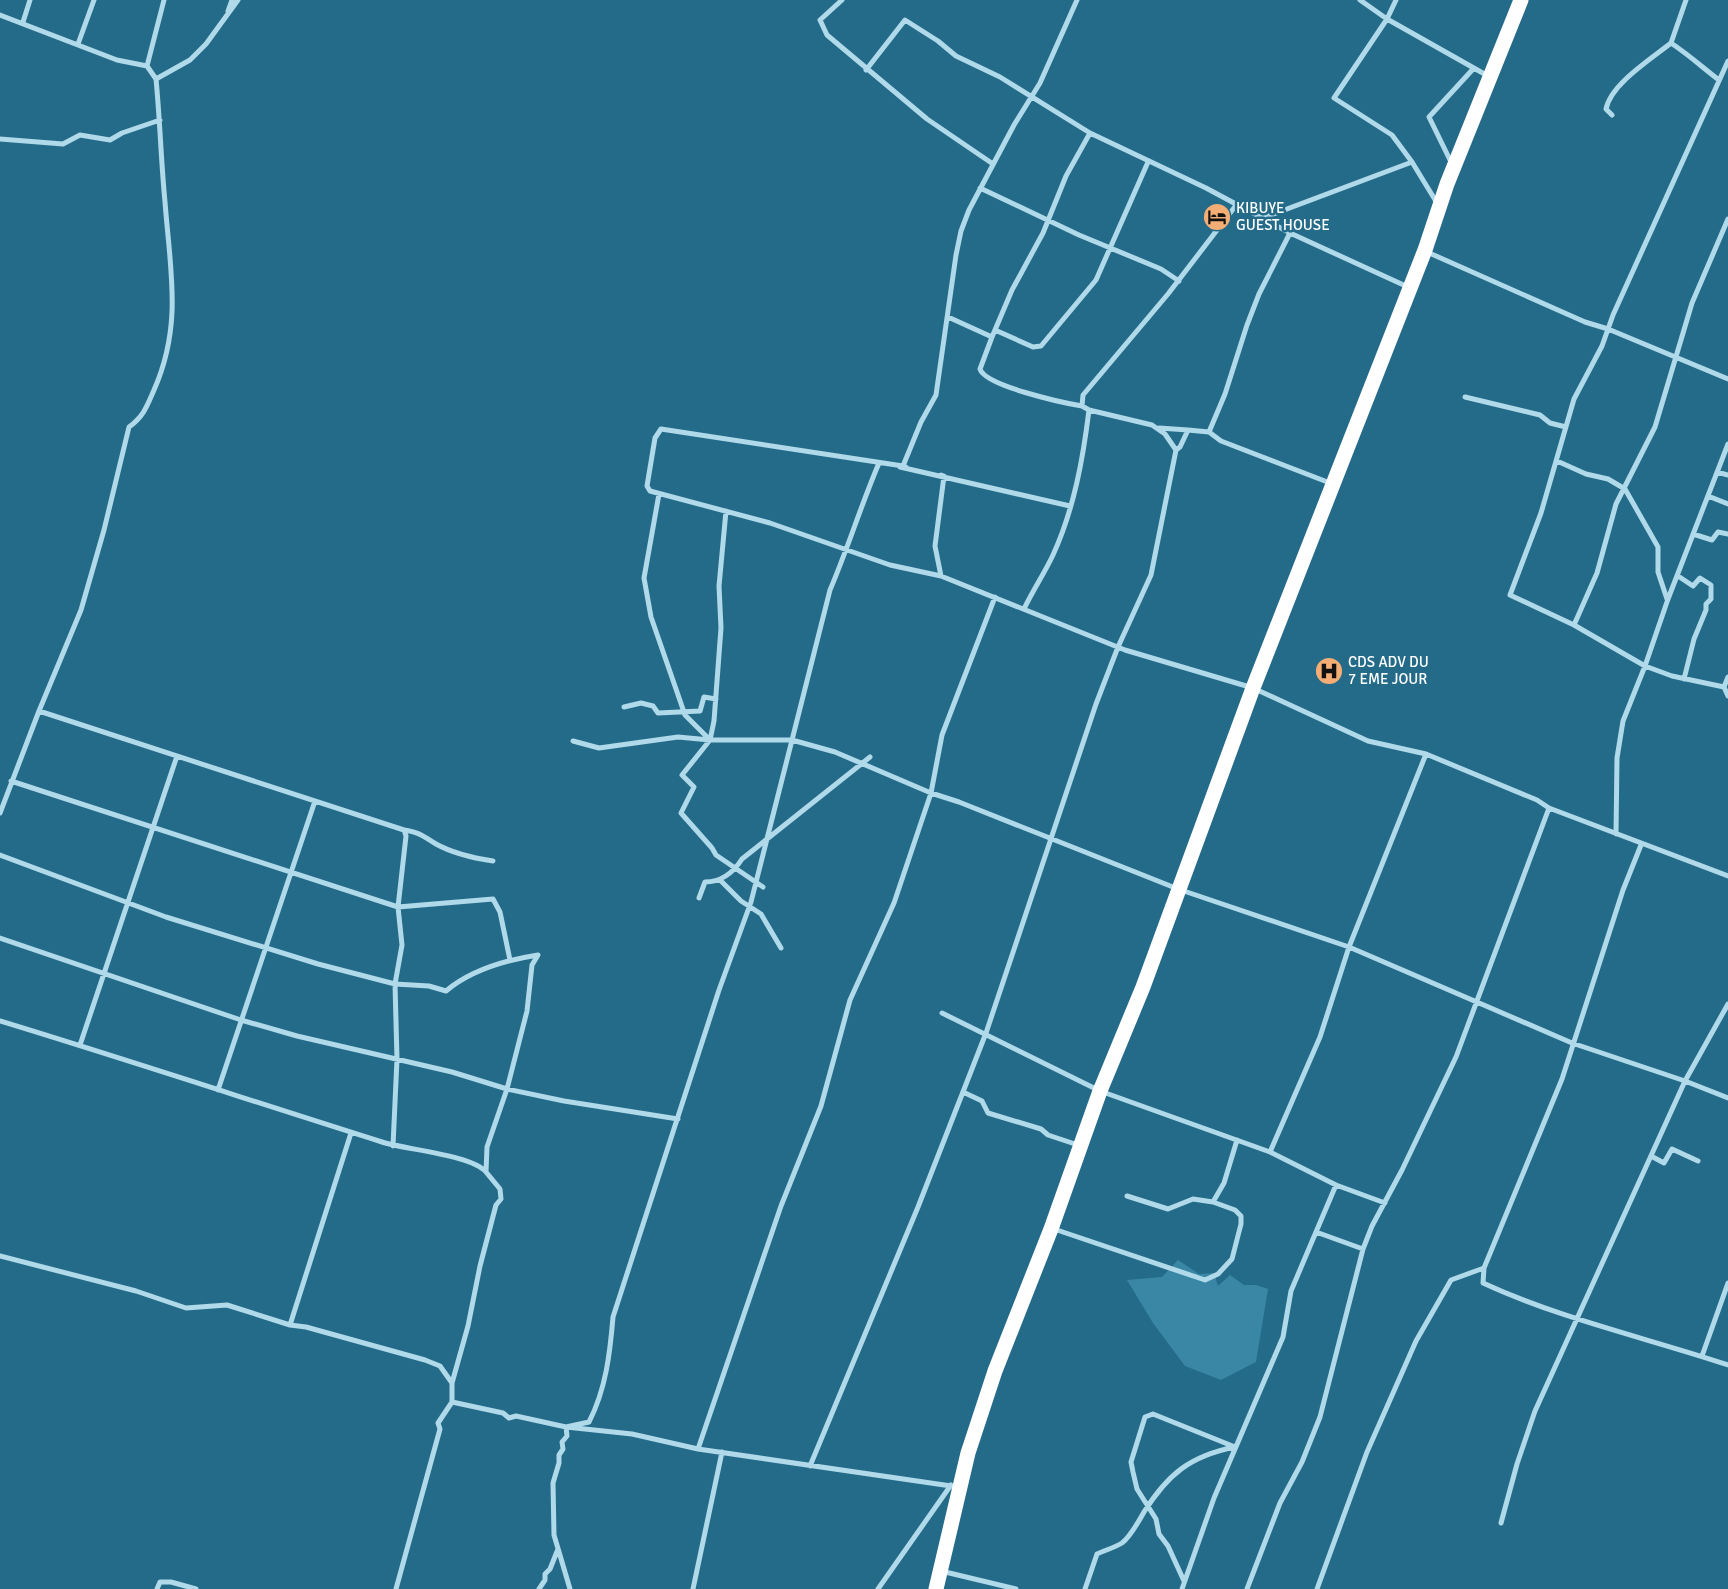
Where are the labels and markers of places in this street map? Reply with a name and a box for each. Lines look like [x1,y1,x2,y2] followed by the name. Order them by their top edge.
[1236,199,1330,234] place label: KIBUYE GUEST HOUSE
[1202,202,1232,232] hotel icon: KIBUYE GUEST HOUSE
[1348,653,1429,688] place label: CDS ADV DU 7 EME JOUR
[1314,656,1344,686] hospital icon: CDS ADV DU 7 EME JOUR

